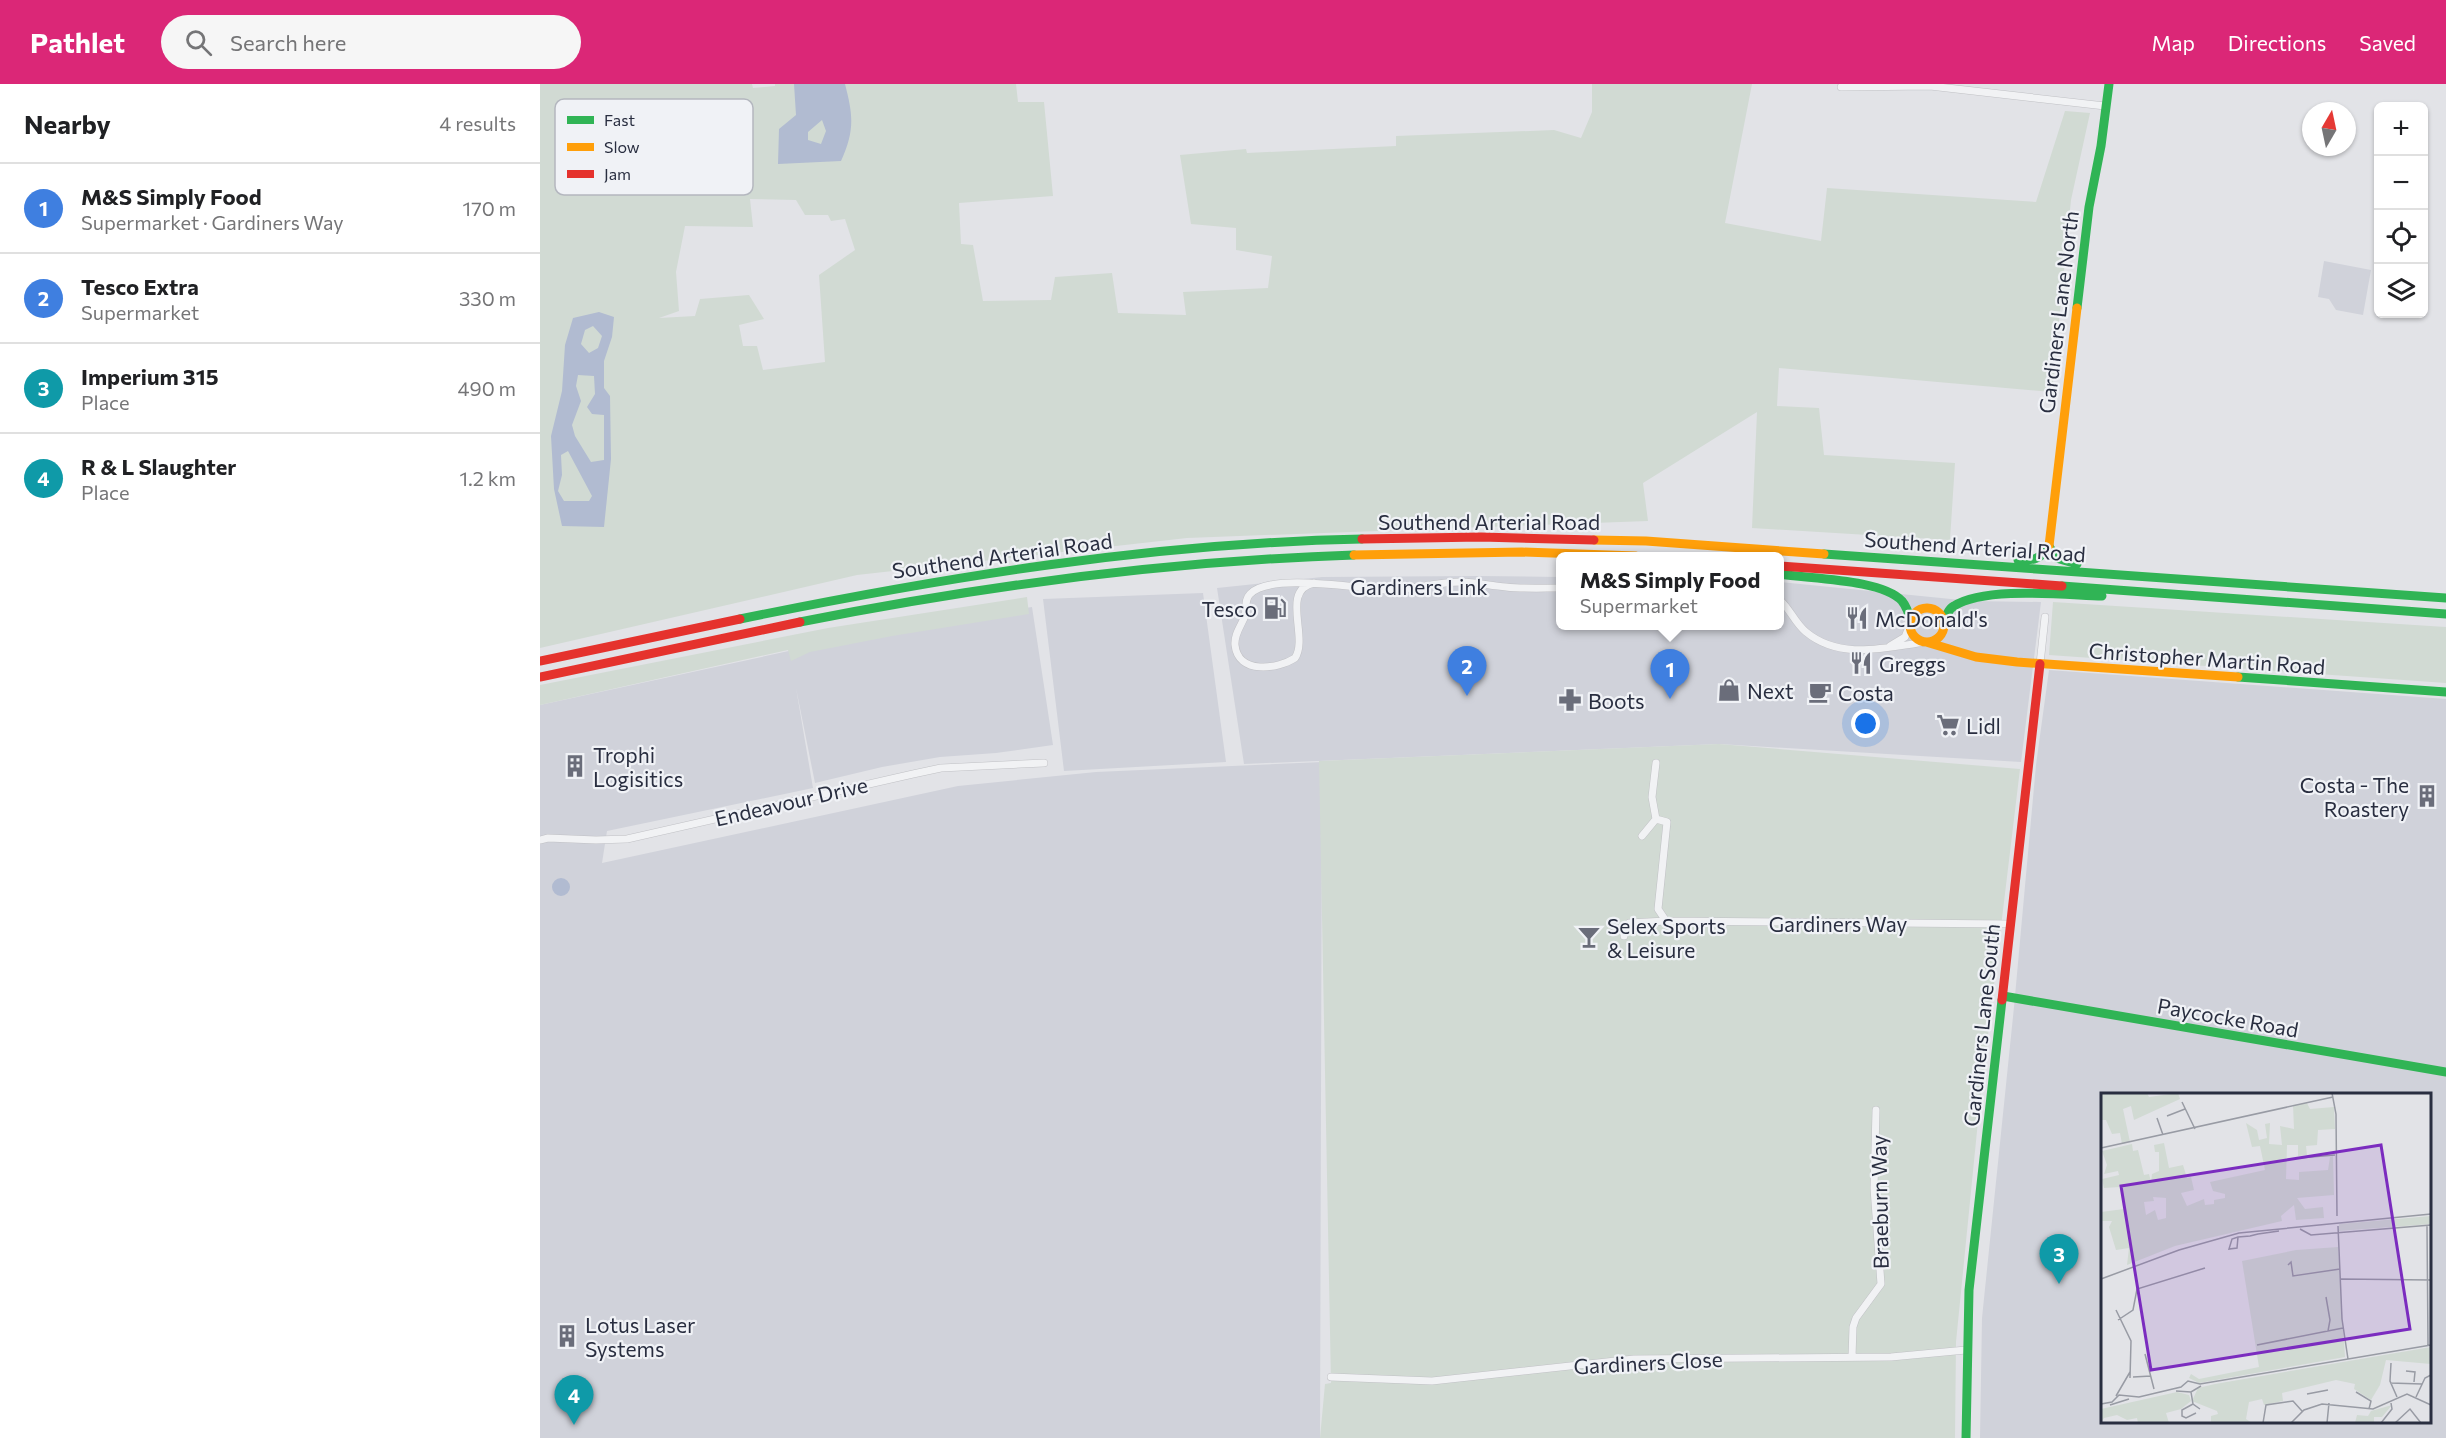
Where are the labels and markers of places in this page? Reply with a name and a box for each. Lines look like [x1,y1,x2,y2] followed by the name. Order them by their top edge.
[1262,595,1288,621] fuel station icon: Tesco
[1202,596,1257,621] place label: Tesco
[1844,605,1870,631] restaurant icon: McDonald's
[1875,606,1988,631] place label: McDonald's
[1448,646,1486,696] pin: 2
[1650,650,1690,699] pin: 1
[1848,650,1874,676] restaurant icon: Greggs
[1879,651,1946,676] place label: Greggs
[1716,677,1742,703] shop icon: Next
[1747,678,1794,703] place label: Next
[1807,679,1833,705] cafe icon: Costa
[1838,680,1894,705] place label: Costa
[1557,687,1583,713] pharmacy icon: Boots
[1588,688,1645,713] place label: Boots
[1935,712,1961,738] supermarket icon: Lidl
[1966,713,2001,738] place label: Lidl
[593,742,683,791] place label: Trophi Logisitics
[562,753,588,779] building icon: Trophi Logisitics
[2300,772,2409,821] place label: Costa - The Roastery
[2414,783,2440,809] building icon: Costa - The Roastery
[1607,913,1726,962] place label: Selex Sports & Leisure
[1576,924,1602,950] bar icon: Selex Sports & Leisure
[2040,1234,2078,1284] pin: 3
[585,1312,695,1361] place label: Lotus Laser Systems
[554,1323,580,1349] building icon: Lotus Laser Systems
[555,1376,594,1425] pin: 4

